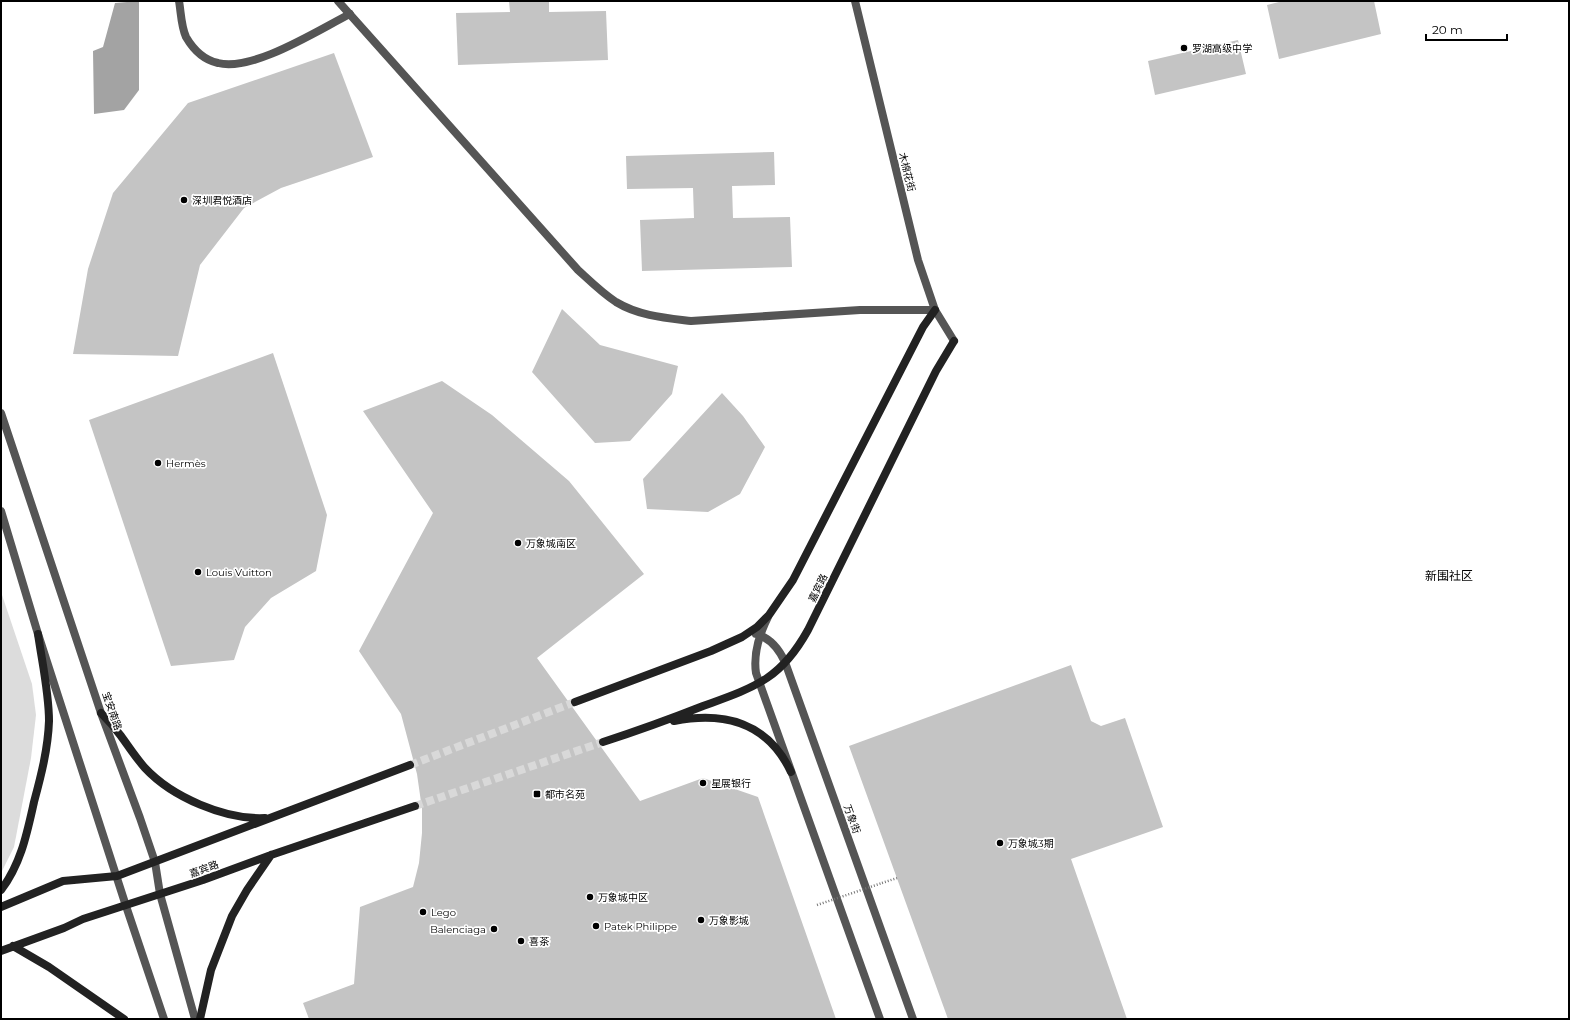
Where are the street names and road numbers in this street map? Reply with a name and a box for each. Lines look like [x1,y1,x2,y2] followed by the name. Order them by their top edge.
[896,151,918,193] street label: 木棉花街
[806,572,830,604] street label: 嘉宾路
[99,690,125,732] street label: 宝安南路
[841,803,863,835] street label: 万象街
[188,858,220,880] street label: 嘉宾路

